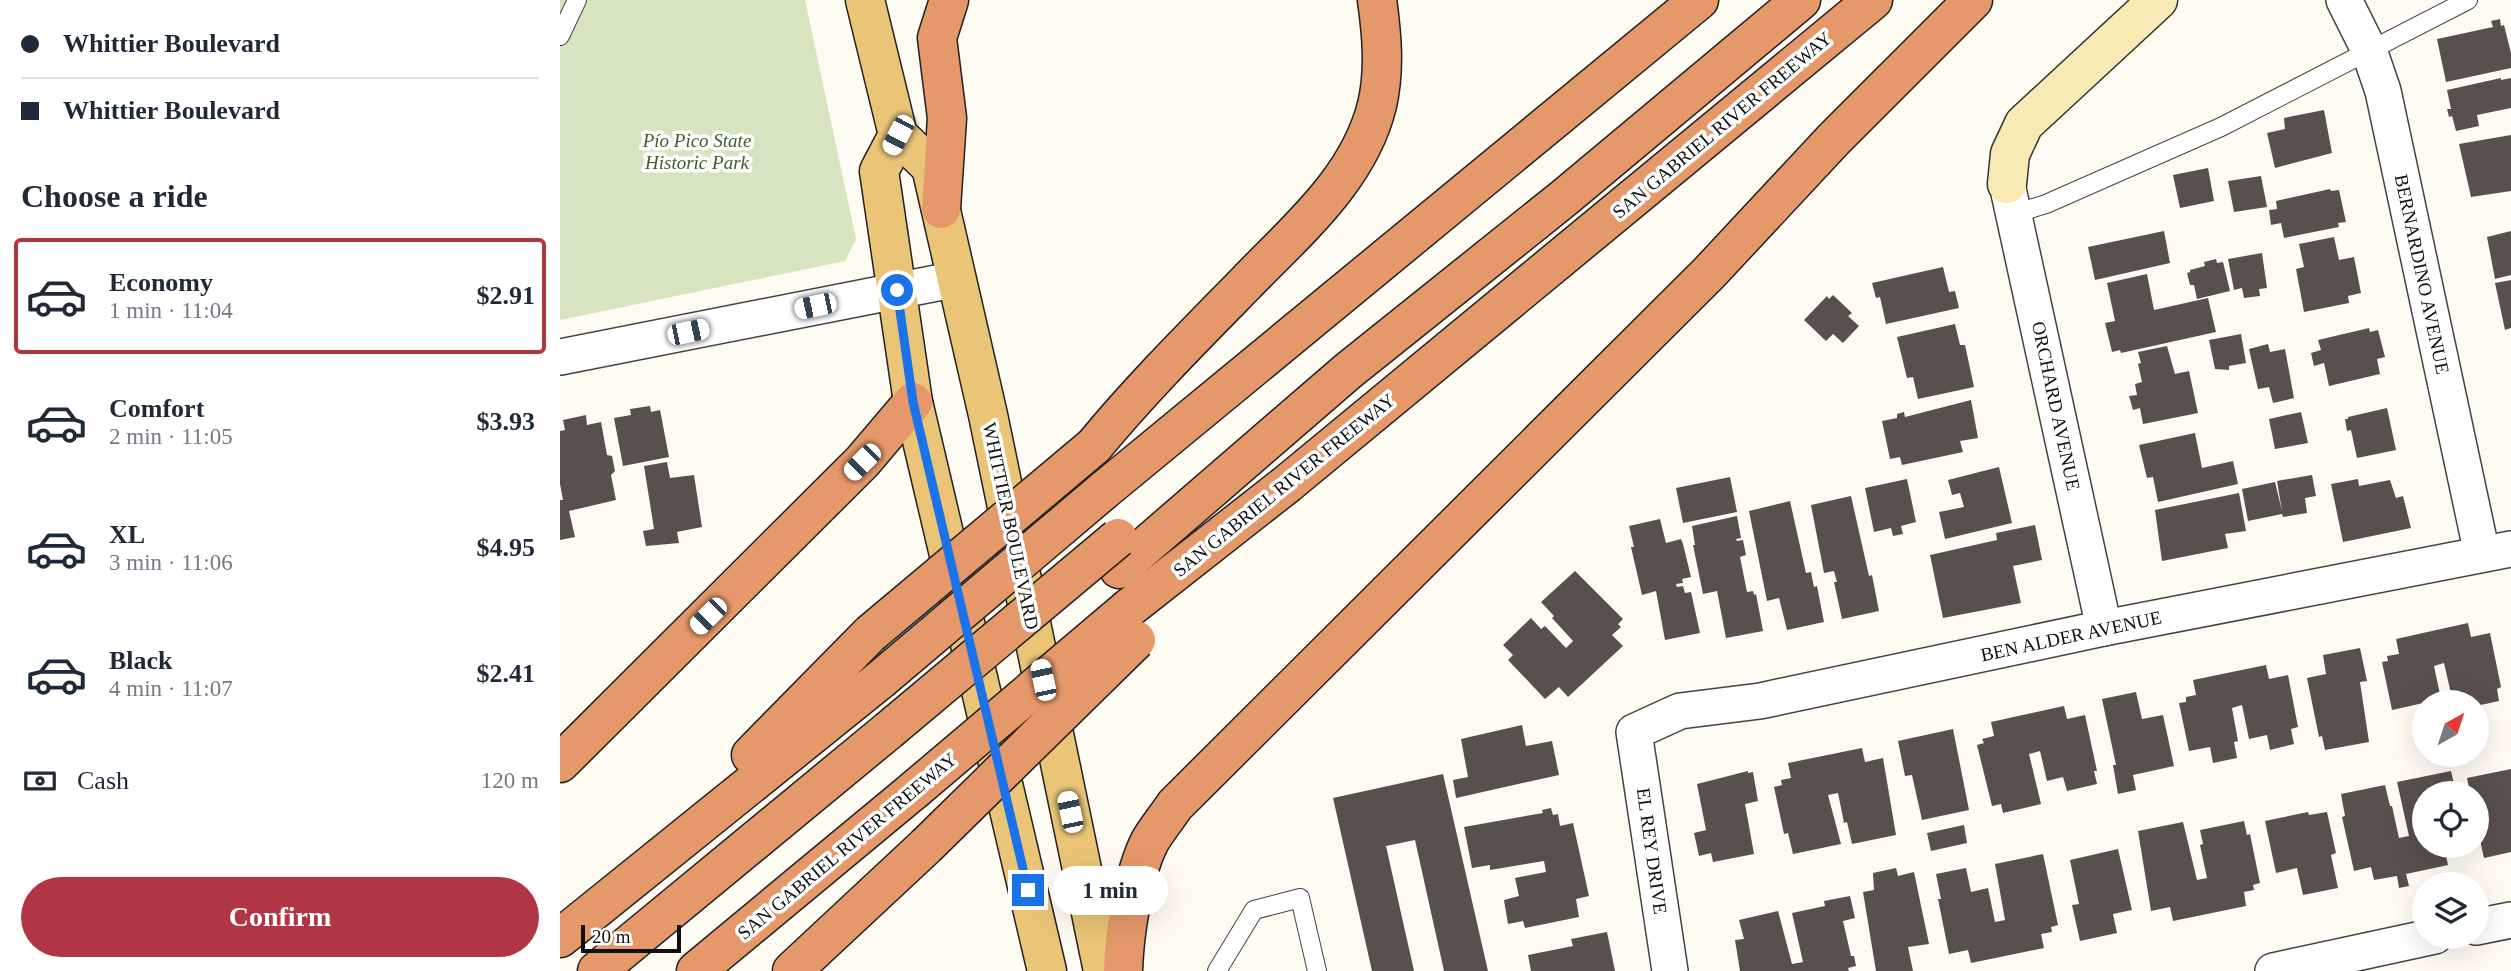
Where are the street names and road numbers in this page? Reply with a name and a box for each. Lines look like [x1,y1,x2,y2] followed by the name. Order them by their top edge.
[1608,27,1836,223] street label: SAN GABRIEL RIVER FREEWAY
[2391,172,2453,376] street label: BERNARDINO AVENUE
[2028,320,2084,492] street label: ORCHARD AVENUE
[1169,389,1399,581] street label: SAN GABRIEL RIVER FREEWAY
[979,420,1043,632] street label: WHITTIER BOULEVARD
[1979,607,2163,665] street label: BEN ALDER AVENUE
[733,748,961,944] street label: SAN GABRIEL RIVER FREEWAY
[1633,786,1671,916] street label: EL REY DRIVE

